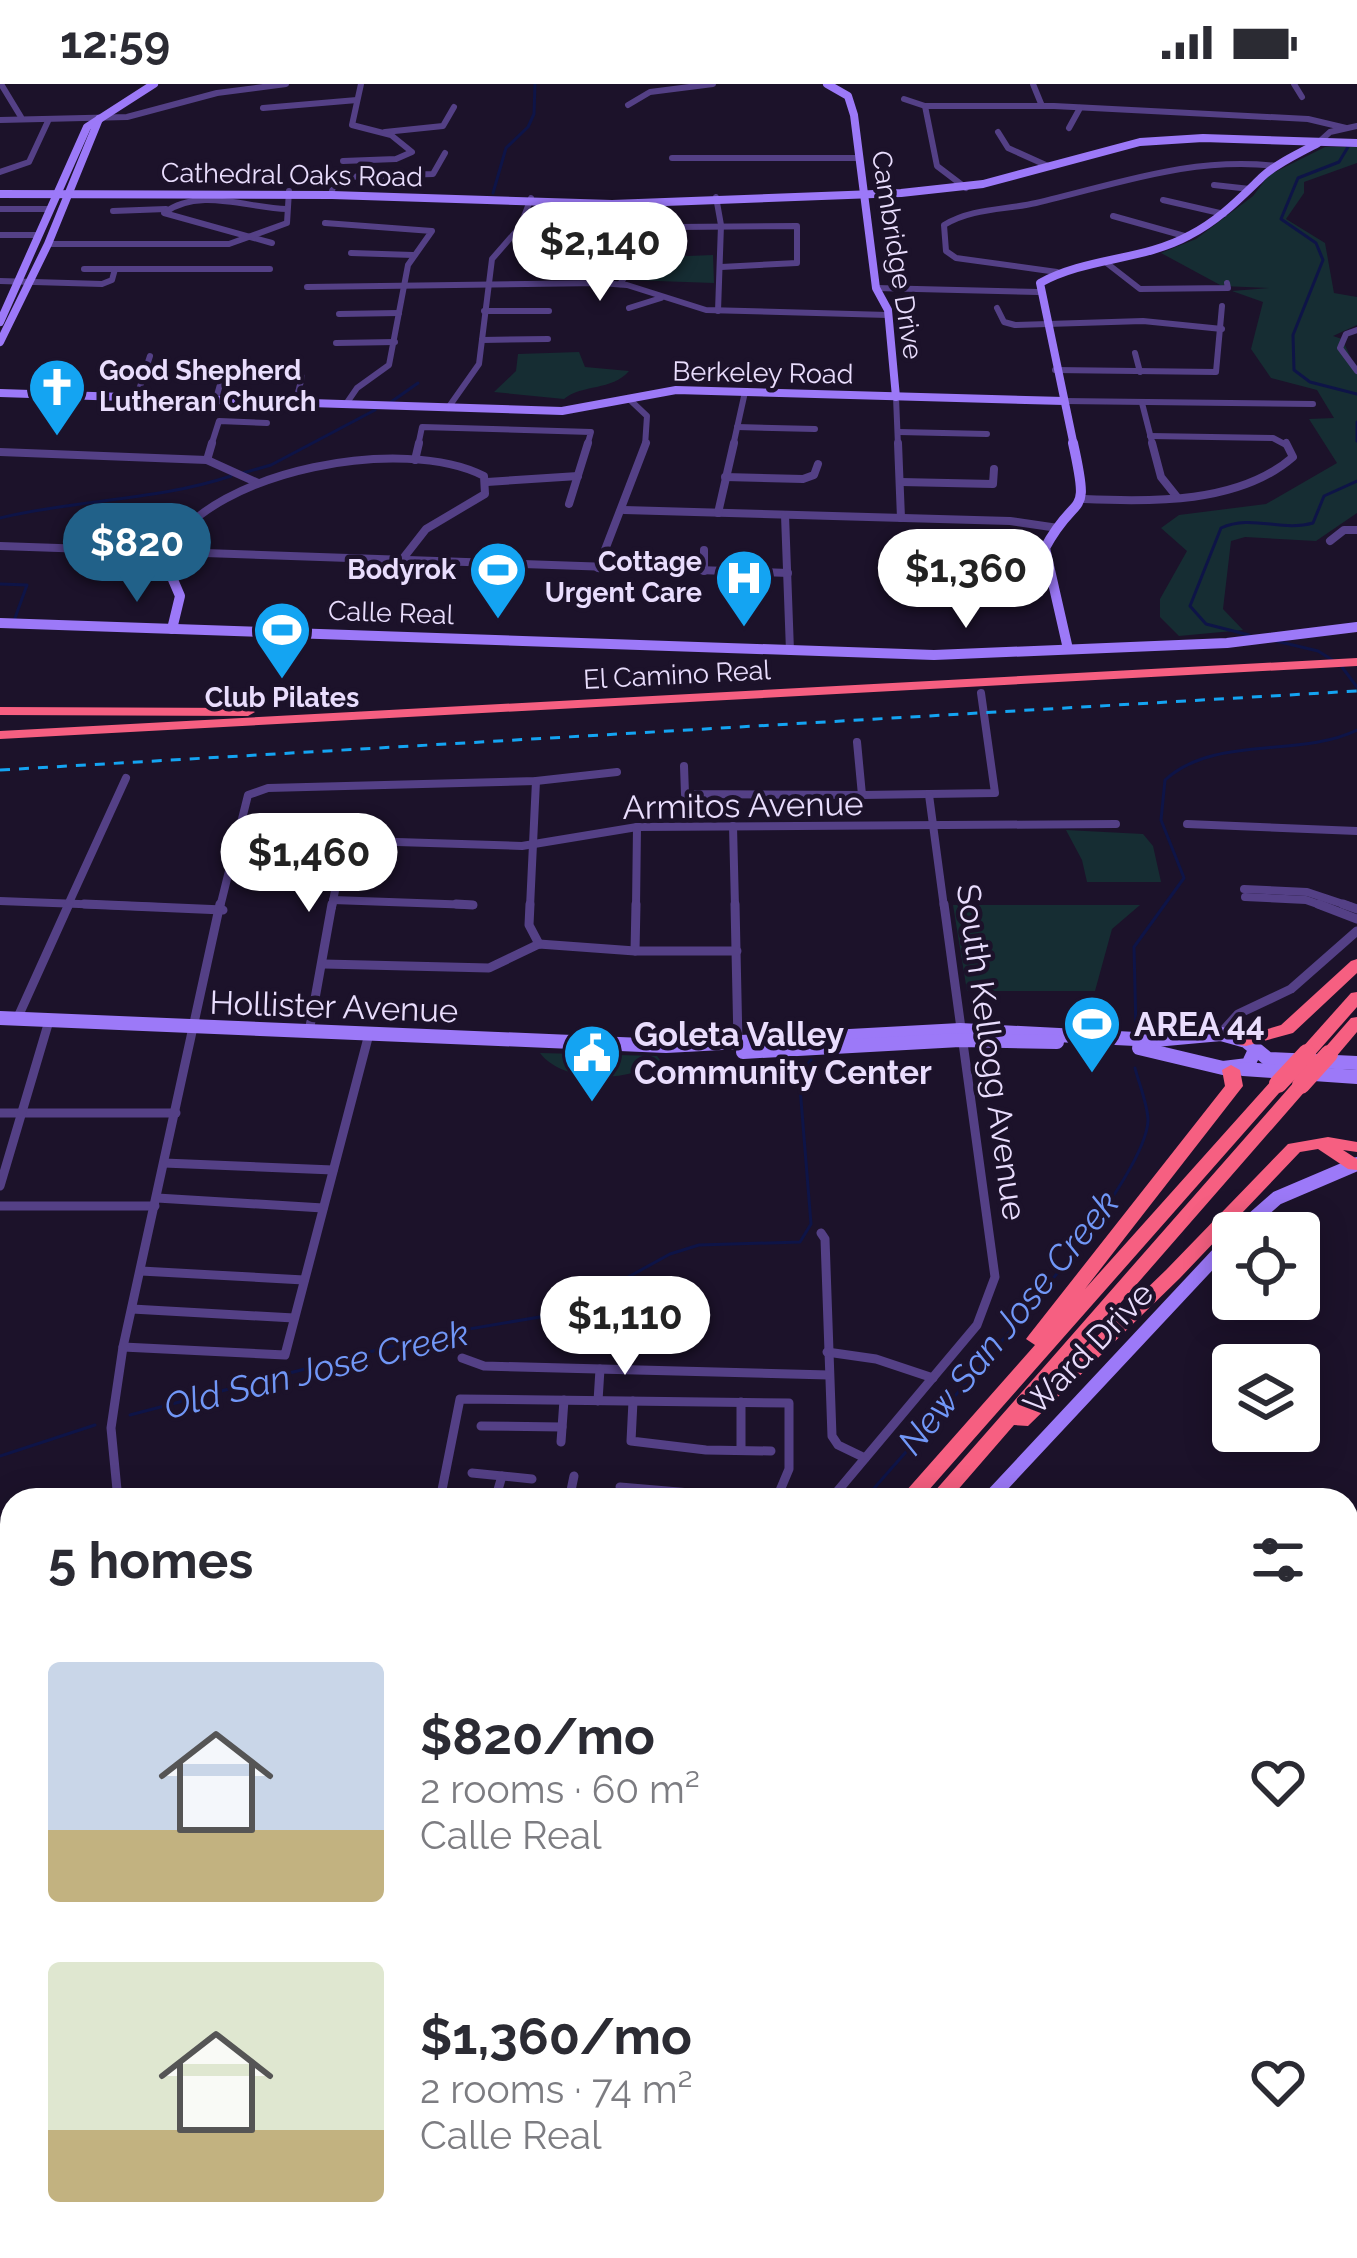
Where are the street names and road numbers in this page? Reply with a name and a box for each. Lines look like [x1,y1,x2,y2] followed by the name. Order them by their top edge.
[866,148,929,362] street label: Cambridge Drive
[161,157,423,192] street label: Cathedral Oaks Road
[672,355,854,390] street label: Berkeley Road
[328,595,455,630] street label: Calle Real
[583,654,772,695] street label: El Camino Real
[622,784,864,827] street label: Armitos Avenue
[949,881,1034,1223] street label: South Kellogg Avenue
[209,983,459,1030] street label: Hollister Avenue
[1015,1274,1161,1423] street label: Ward Drive

